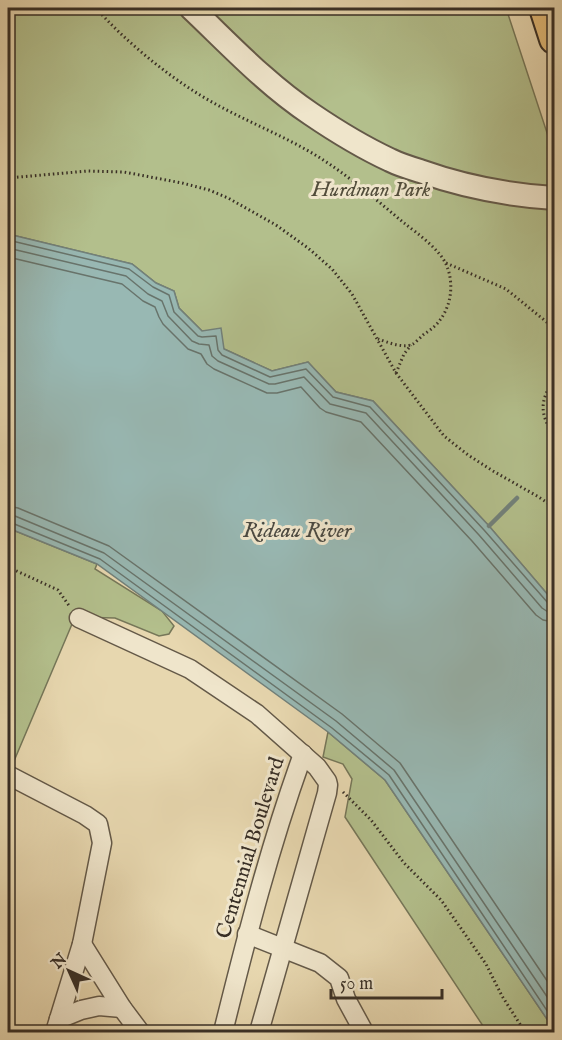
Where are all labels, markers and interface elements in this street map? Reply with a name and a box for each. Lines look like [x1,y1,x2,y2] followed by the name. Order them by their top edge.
[311,177,431,204] park label: Hurdman Park
[243,517,353,545] water label: Rideau River
[211,753,292,942] street label: Centennial Boulevard
[39,941,99,1001] north arrow
[47,950,72,974] text: N
[331,962,442,1000] scale bar
[340,973,373,996] text: 50 m

